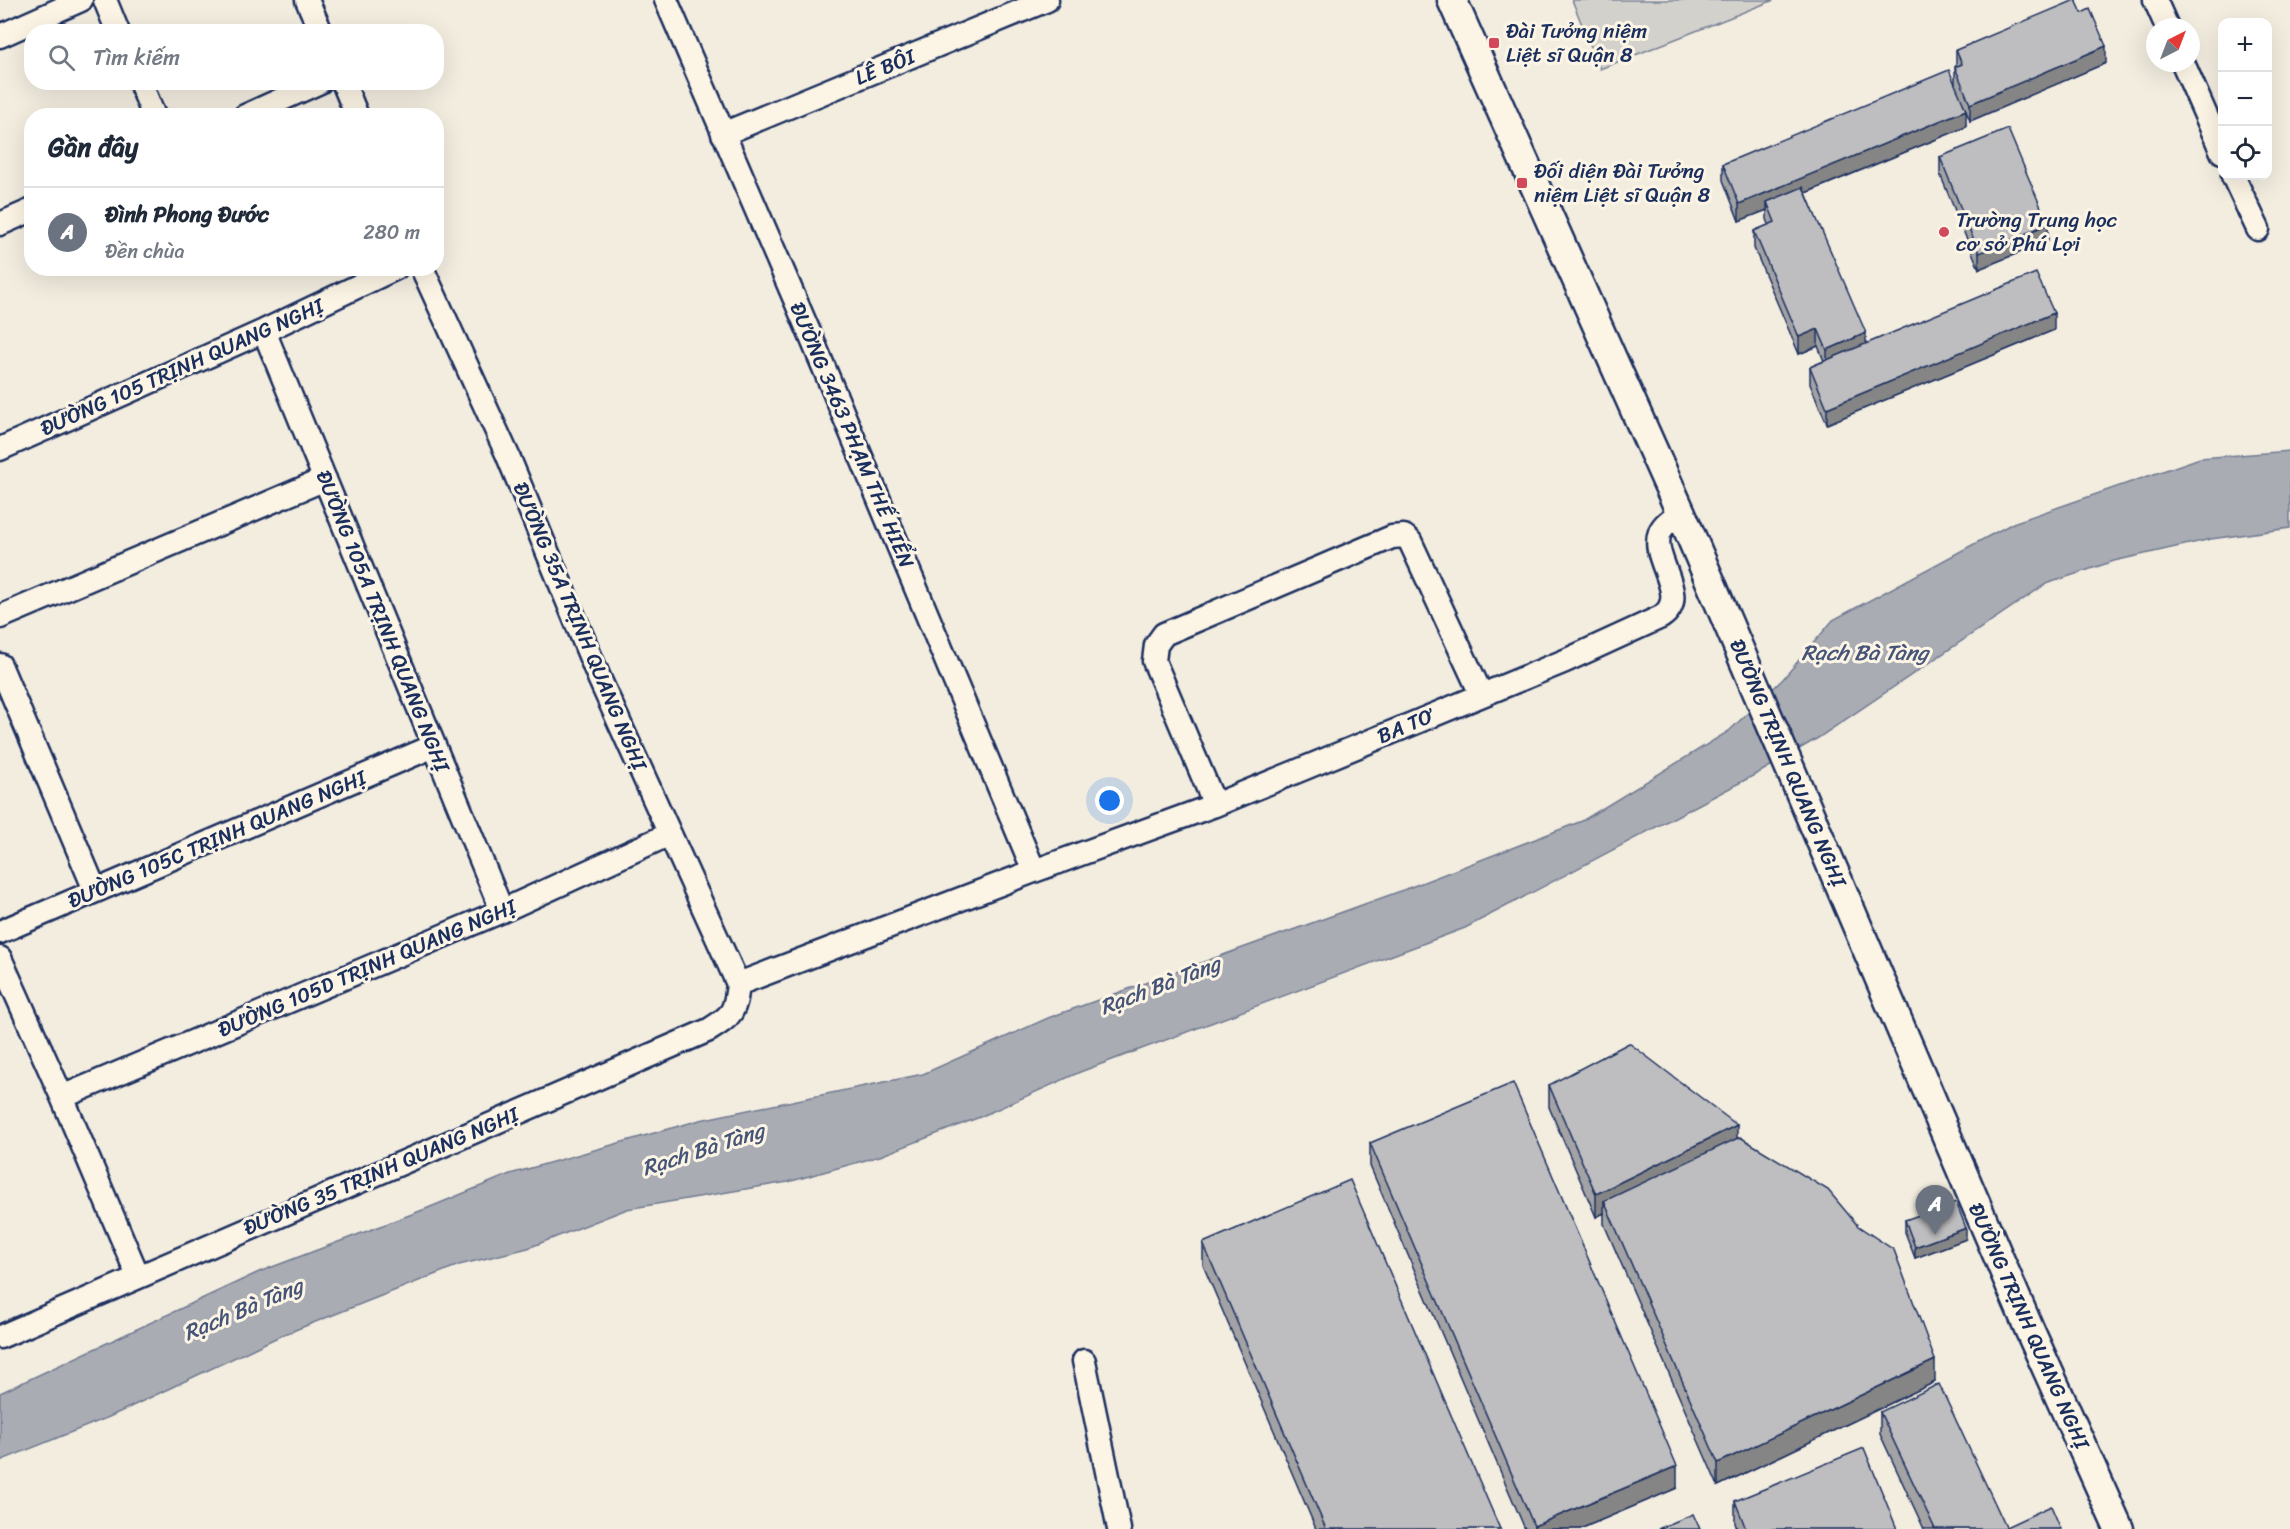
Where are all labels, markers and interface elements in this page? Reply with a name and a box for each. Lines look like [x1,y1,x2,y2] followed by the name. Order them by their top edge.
[1506,12,1647,74] place label: Đài Tưởng niệm Liệt sĩ Quận 8
[2146,18,2200,72] north arrow
[2218,18,2272,180] map controls
[2218,18,2272,72] button: +
[24,24,444,90] search box
[1487,36,1501,50] marker: Đài Tưởng niệm Liệt sĩ Quận 8
[849,37,923,96] street label: LÊ BÔI
[93,38,180,77] text: Tìm kiếm
[45,41,78,74] icon: search
[2218,72,2272,126] button: −
[48,124,138,170] text: Gần đây
[2218,126,2272,180] button: locate
[1534,152,1711,214] place label: Đối diện Đài Tưởng niệm Liệt sĩ Quận 8
[1515,176,1529,190] marker: Đối diện Đài Tưởng niệm Liệt sĩ Quận 8
[105,195,269,234] text: Đình Phong Đước
[1956,201,2118,263] place label: Trường Trung học cơ sở Phú Lợi
[61,215,74,250] text: A
[363,215,420,250] text: 280 m
[1937,225,1951,239] marker: Trường Trung học cơ sở Phú Lợi
[105,234,184,269] text: Đền chùa
[34,286,332,447] street label: ĐƯỜNG 105 TRỊNH QUANG NGHỊ
[779,296,926,574] street label: ĐƯỜNG 3463 PHẠM THẾ HIỂN
[305,464,462,779] street label: ĐƯỜNG 105A TRỊNH QUANG NGHỊ
[502,476,659,778] street label: ĐƯỜNG 35A TRỊNH QUANG NGHỊ
[1718,633,1858,895] street label: ĐƯỜNG TRỊNH QUANG NGHỊ
[1802,633,1930,672] water label: Rạch Bà Tàng
[1371,696,1442,755] street label: BA TƠ
[62,758,374,919] street label: ĐƯỜNG 105C TRỊNH QUANG NGHỊ
[1095,786,1124,815] your location
[212,887,524,1048] street label: ĐƯỜNG 105D TRỊNH QUANG NGHỊ
[1094,943,1228,1026] water label: Rạch Bà Tàng
[237,1095,526,1246] street label: ĐƯỜNG 35 TRỊNH QUANG NGHỊ
[637,1110,771,1187] water label: Rạch Bà Tàng
[1916,1186,1954,1235] pin: A
[1957,1196,2101,1457] street label: ĐƯỜNG TRỊNH QUANG NGHỊ
[177,1266,311,1352] water label: Rạch Bà Tàng

